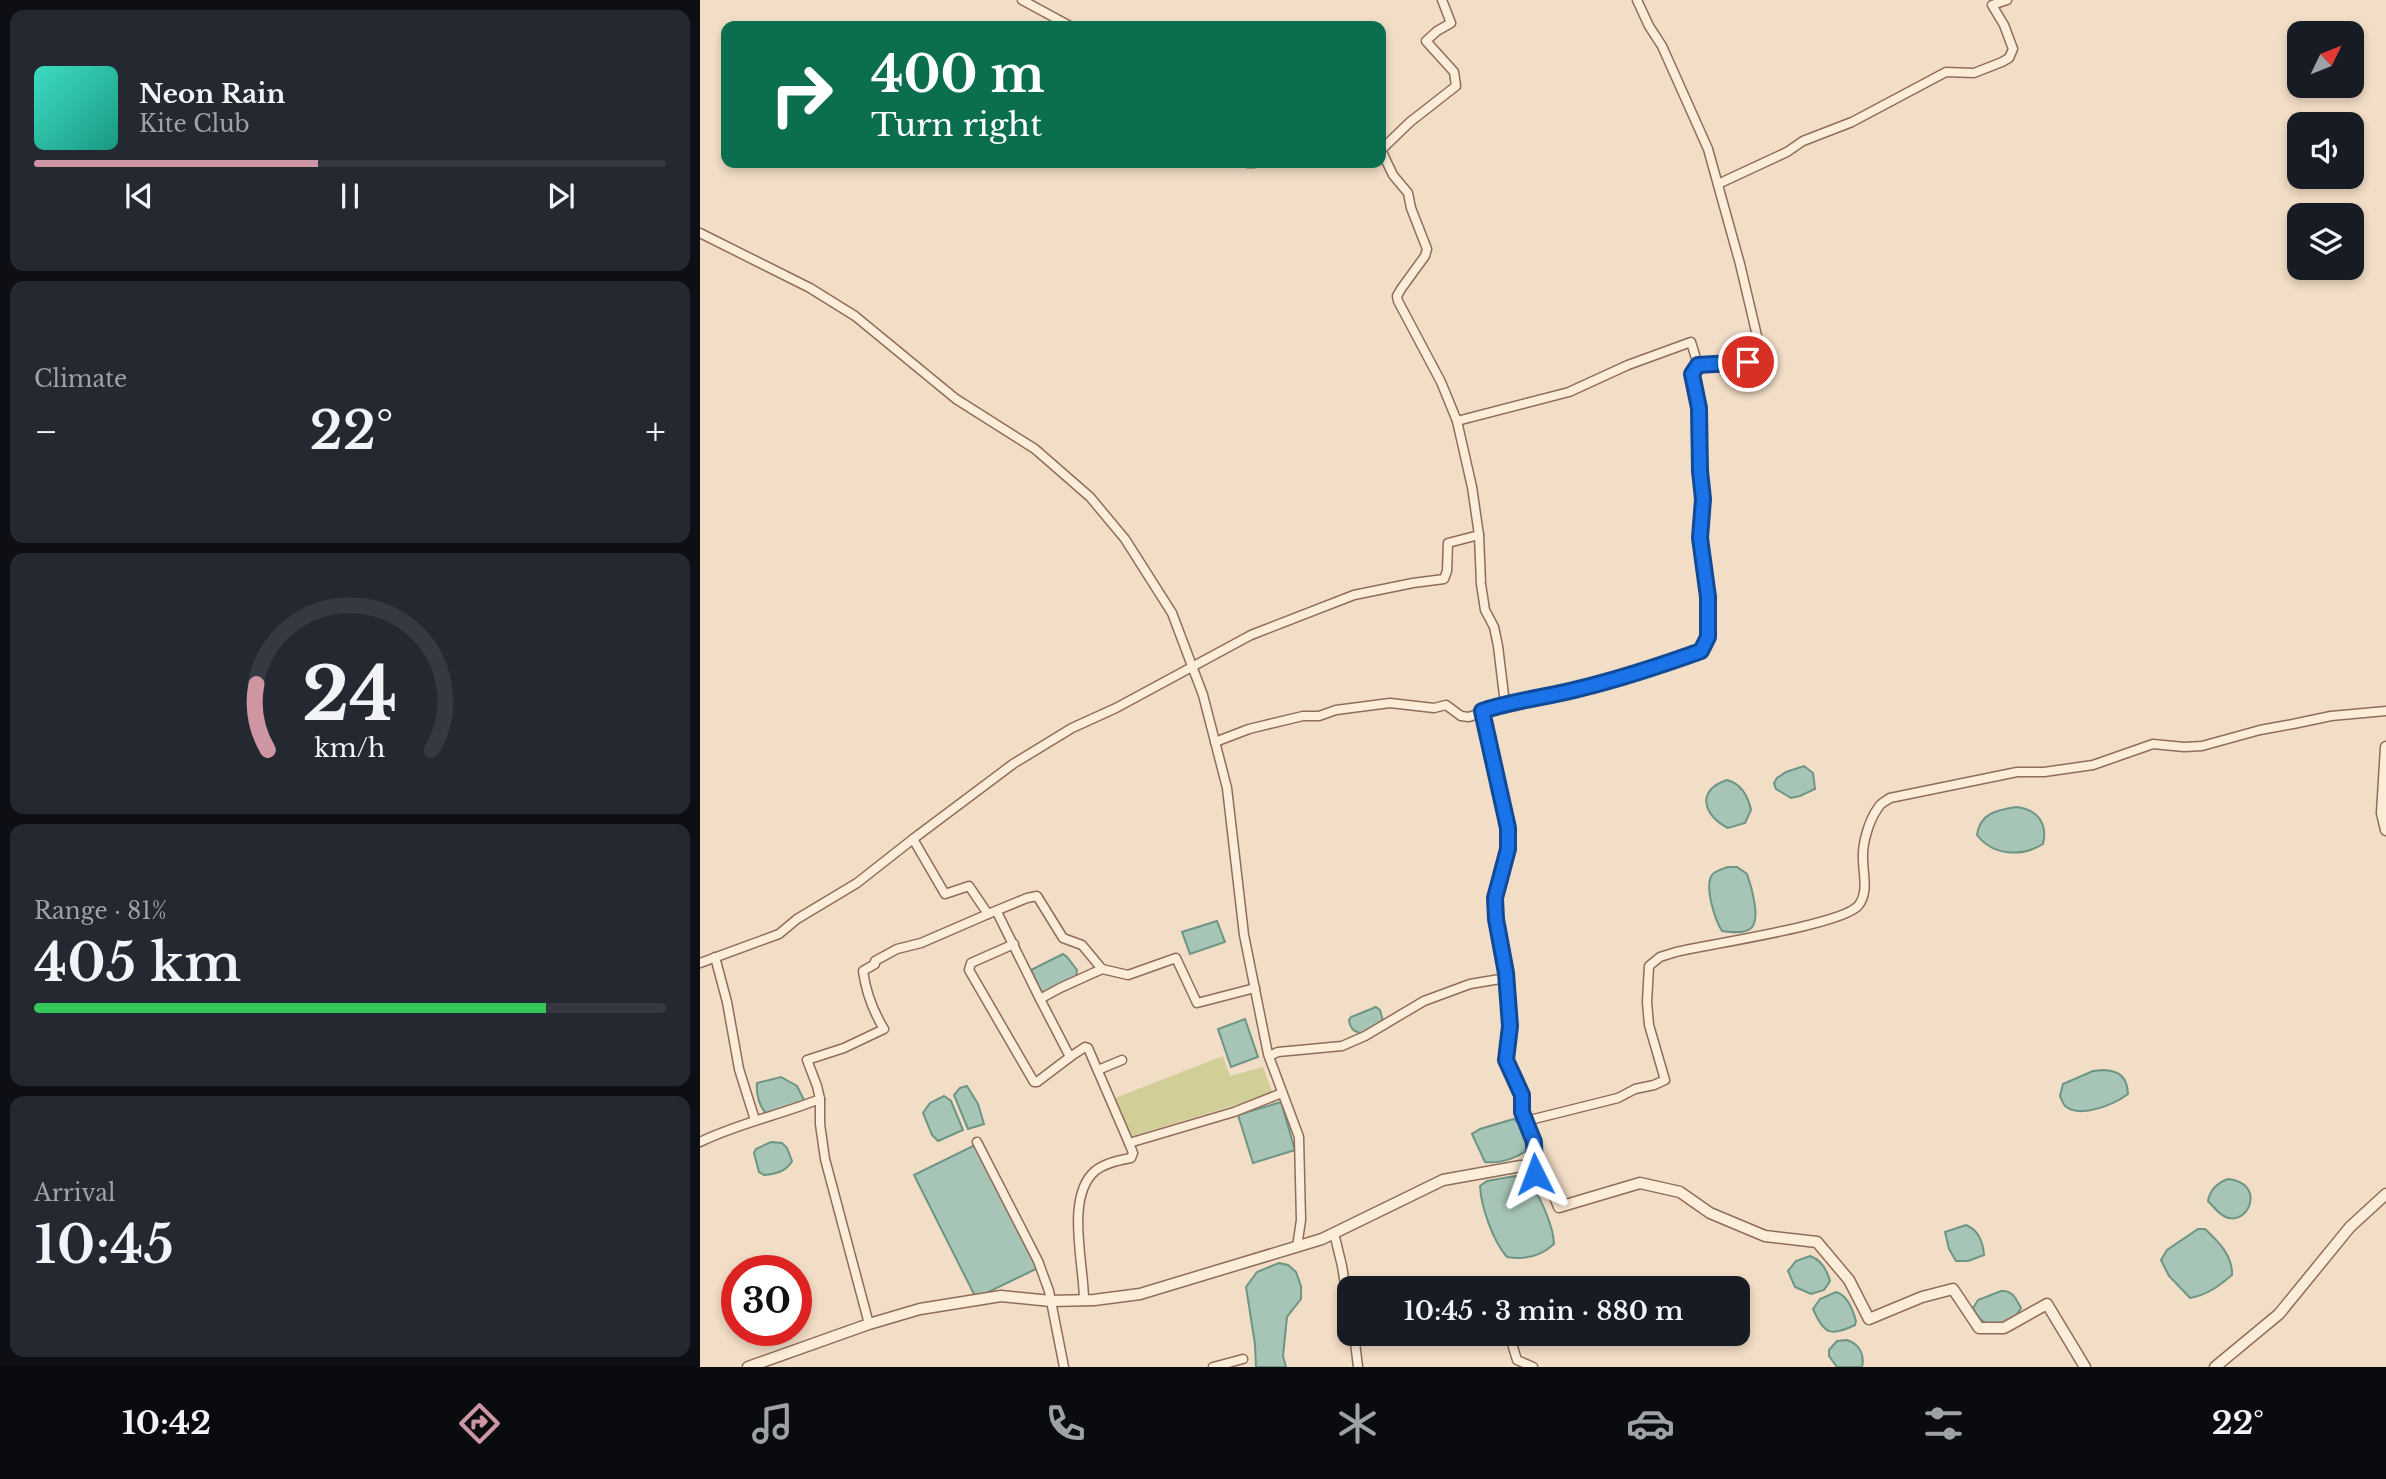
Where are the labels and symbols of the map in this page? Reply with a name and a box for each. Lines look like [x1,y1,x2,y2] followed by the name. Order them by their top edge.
[2287,21,2364,98] north arrow
[1718,332,1778,392] pin
[1498,1137,1572,1211] position arrow
[721,1255,812,1346] speed limit sign: 30

